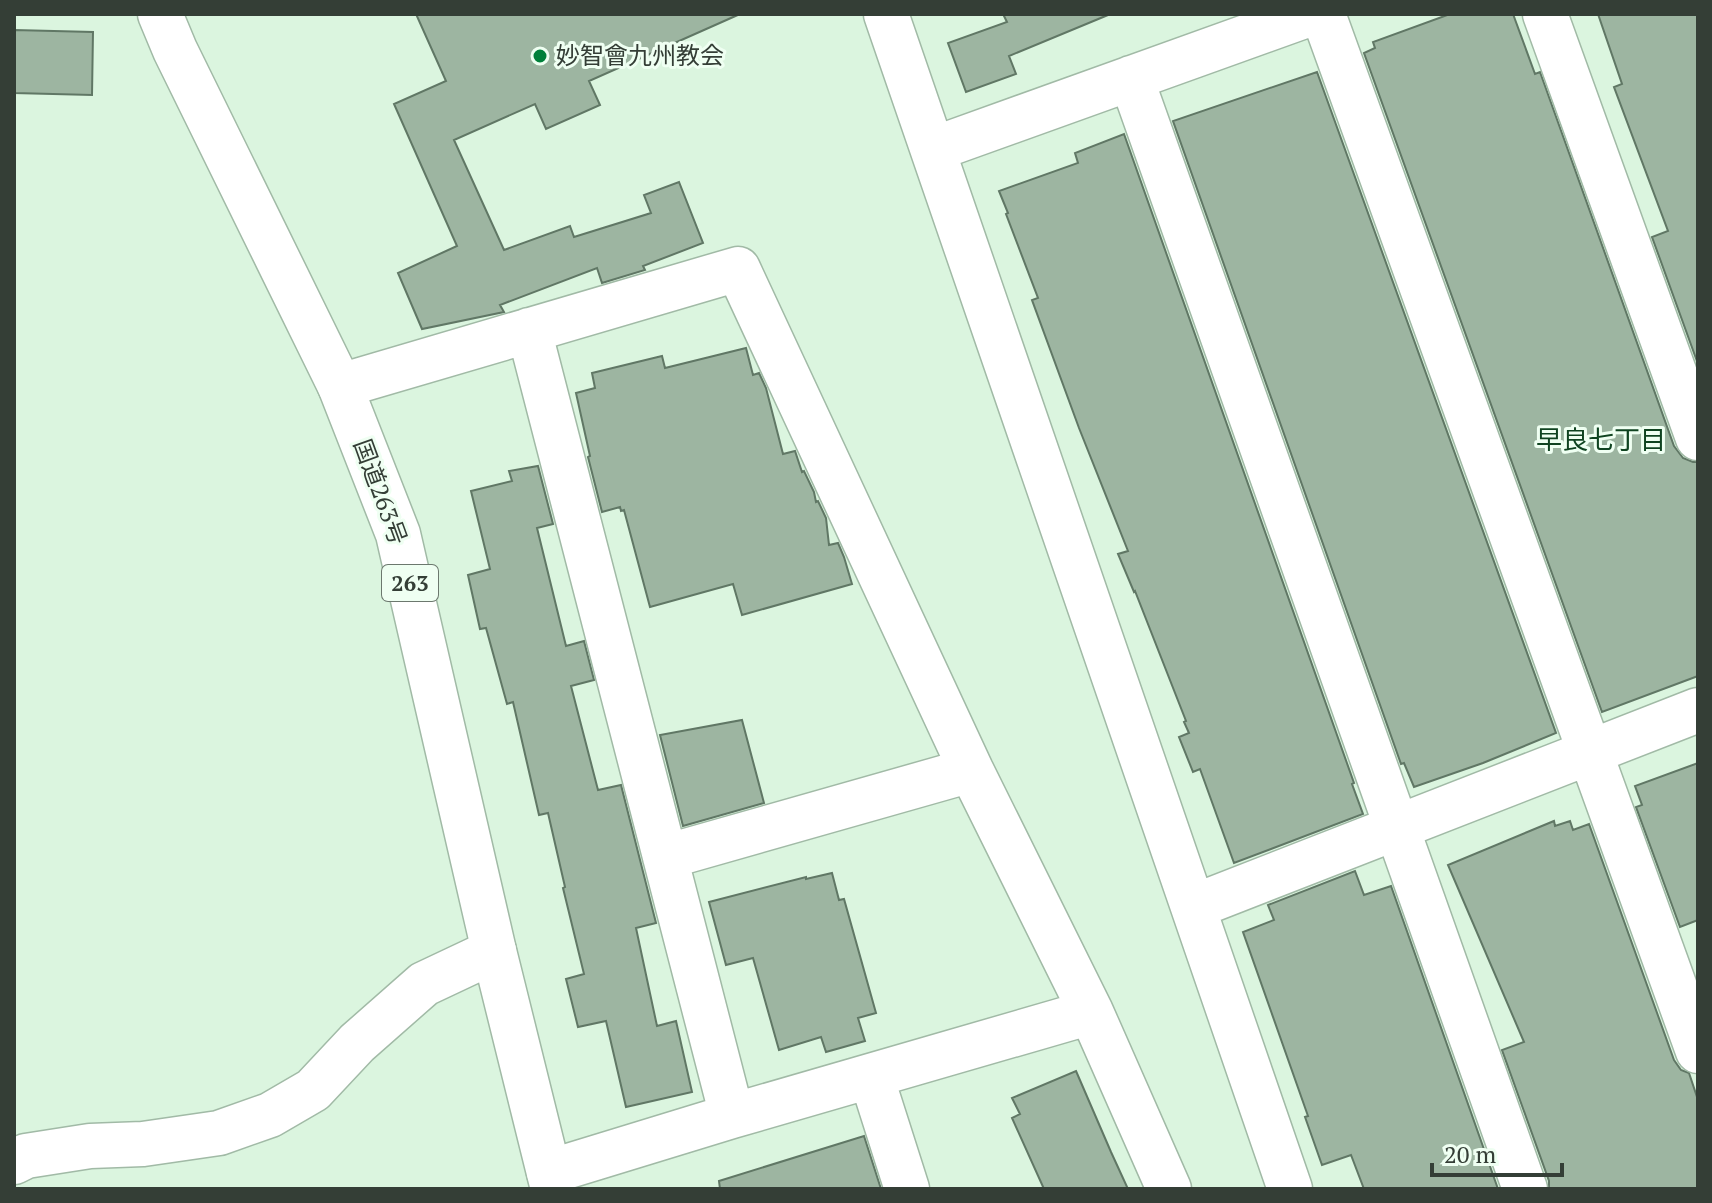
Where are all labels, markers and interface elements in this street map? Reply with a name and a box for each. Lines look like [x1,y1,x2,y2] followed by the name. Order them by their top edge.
[556,39,724,71] place label: 妙智會九州教会
[531,47,549,65] marker: 妙智會九州教会
[1536,422,1666,456] district label: 早良七丁目
[347,434,415,549] street label: 国道263号
[382,565,438,601] road number: 263
[1432,1127,1562,1177] scale bar
[1444,1138,1496,1170] text: 20 m

